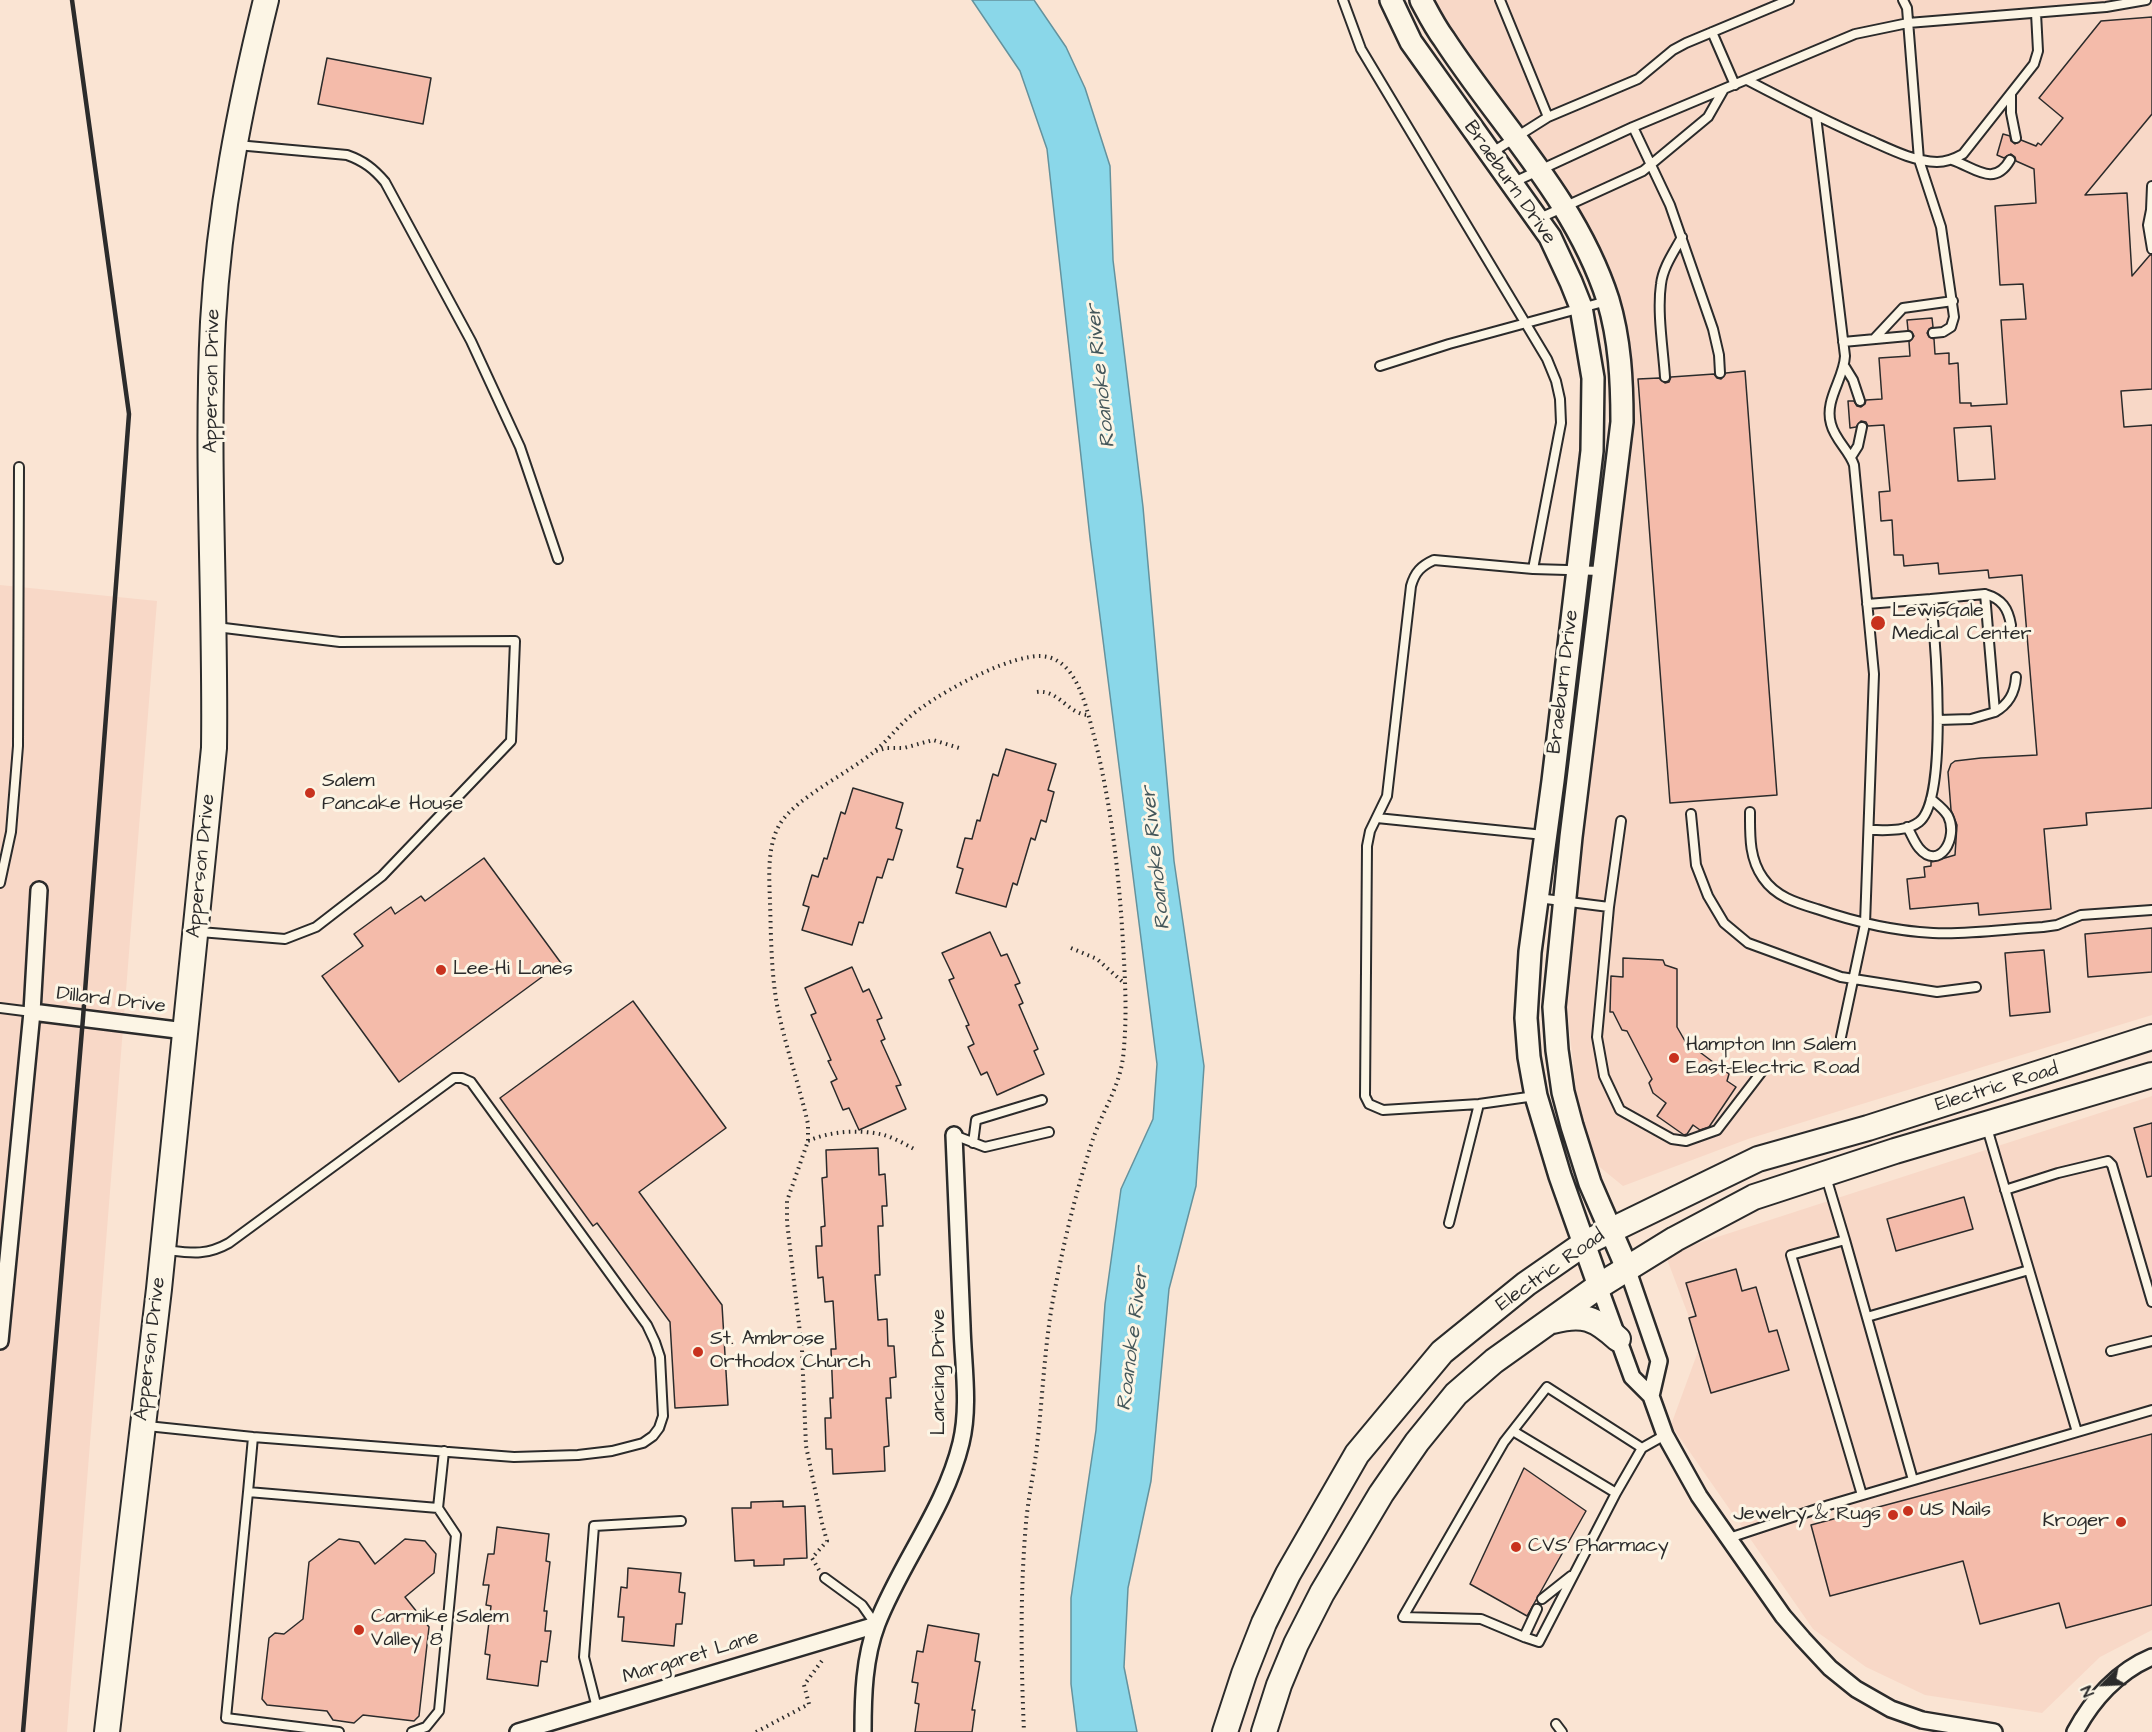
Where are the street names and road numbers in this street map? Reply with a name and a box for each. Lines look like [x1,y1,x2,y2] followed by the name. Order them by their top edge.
[1458,117,1560,249] street label: Braeburn Drive
[200,309,226,453] street label: Apperson Drive
[1543,609,1585,755] street label: Braeburn Drive
[183,793,221,939] street label: Apperson Drive
[55,982,167,1020] street label: Dillard Drive
[1933,1058,2061,1118] street label: Electric Road
[1492,1225,1610,1317] street label: Electric Road
[130,1276,172,1422] street label: Apperson Drive
[928,1309,952,1435] street label: Lancing Drive
[620,1626,762,1690] street label: Margaret Lane

